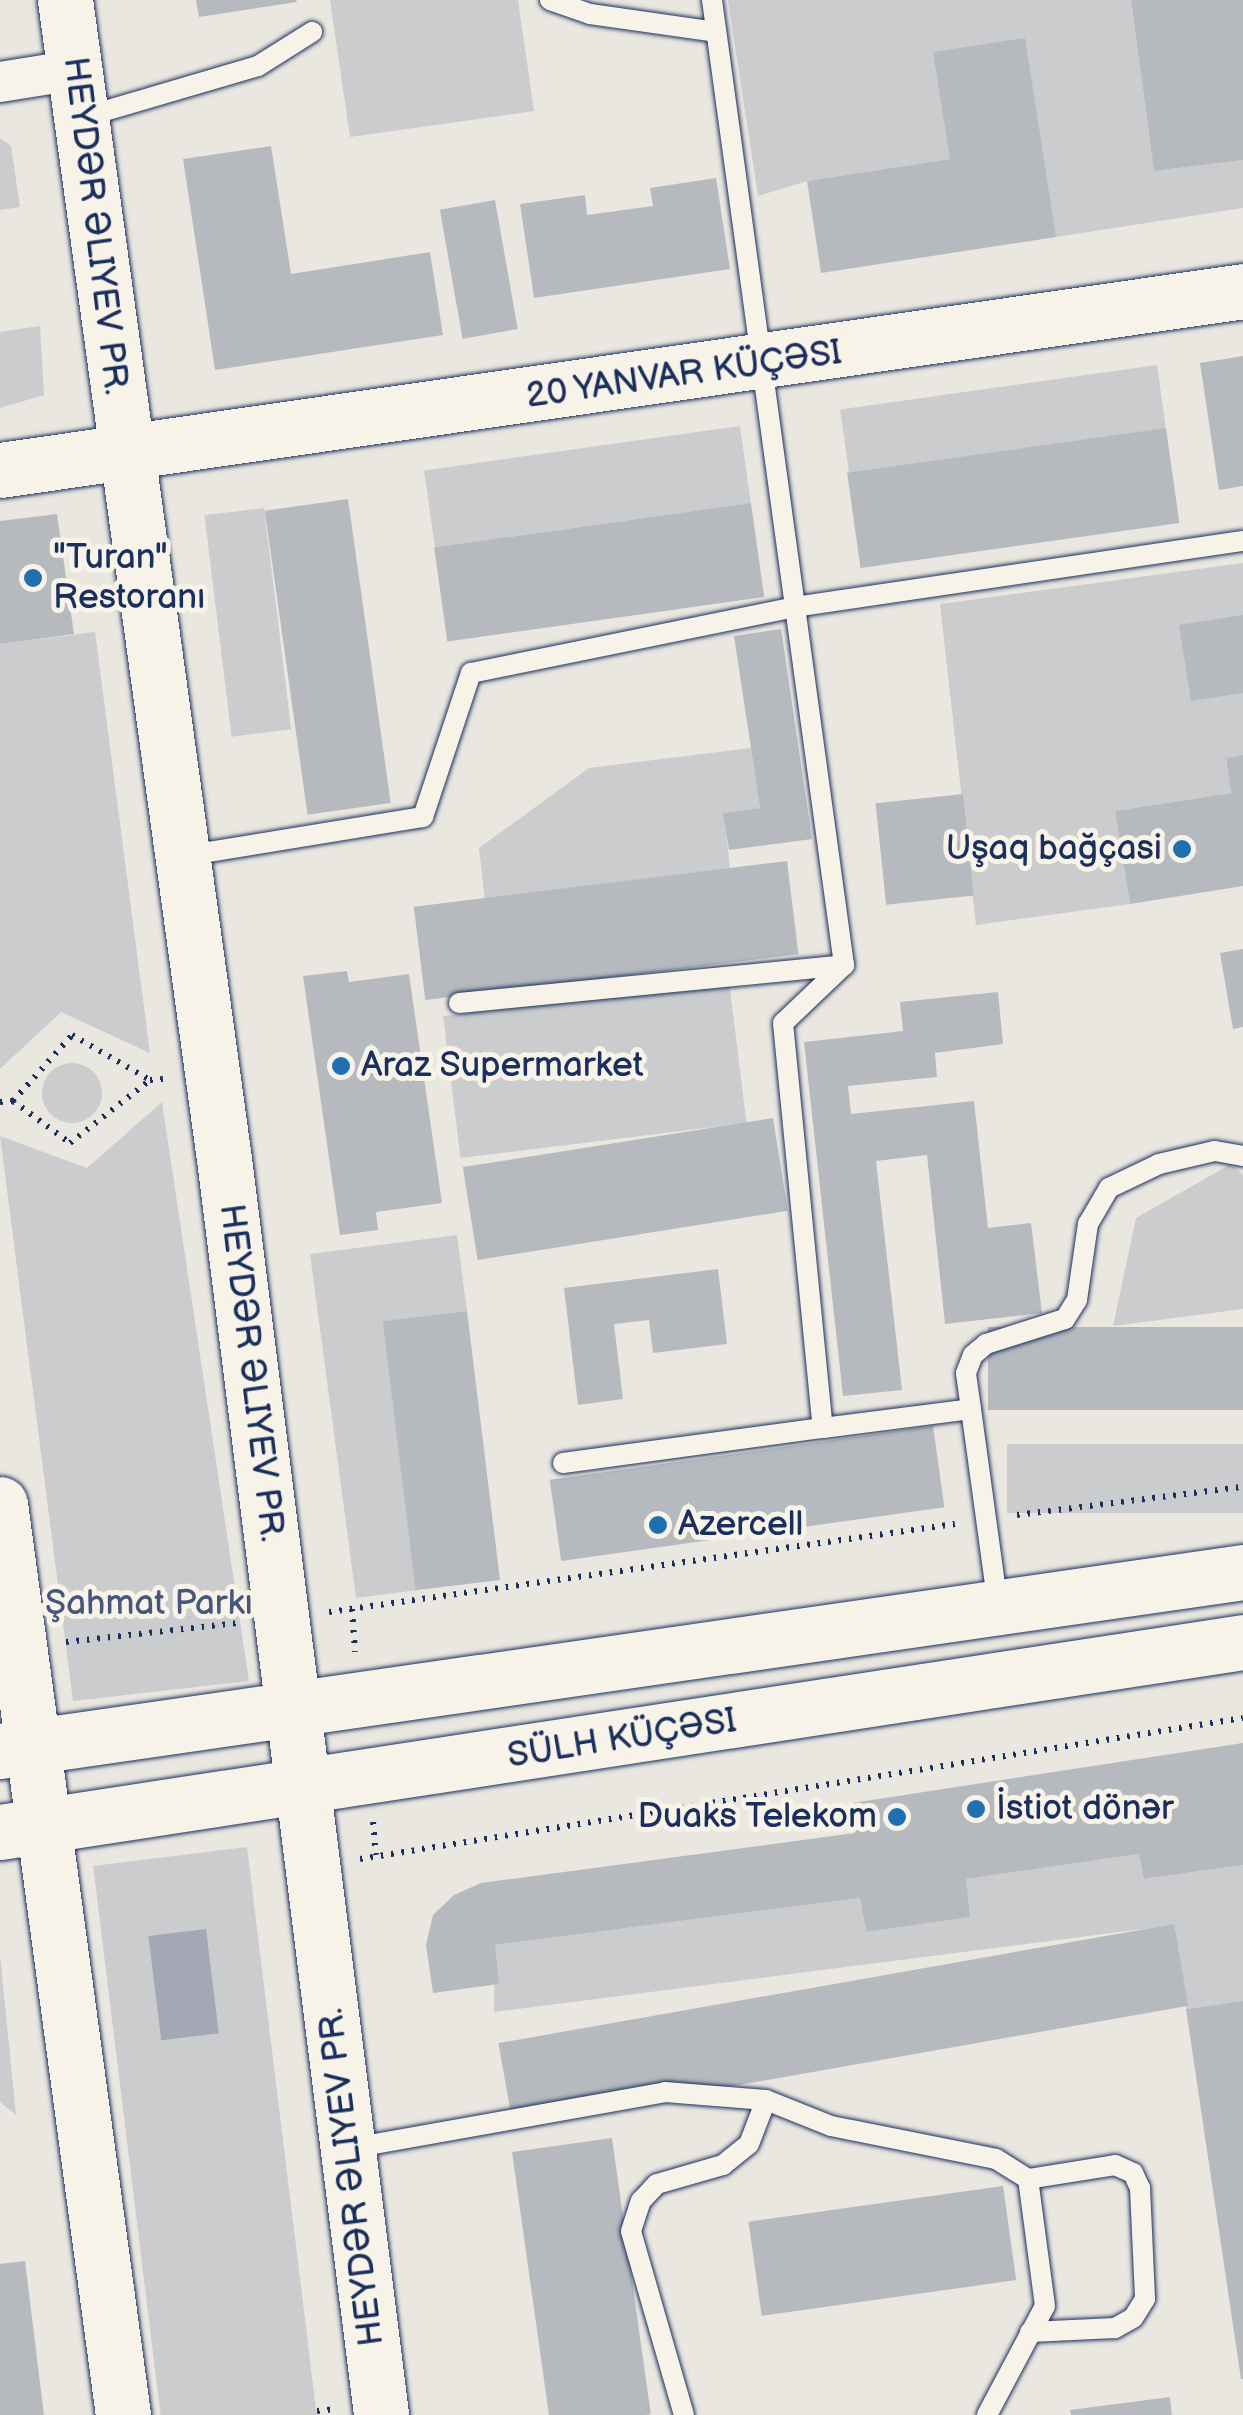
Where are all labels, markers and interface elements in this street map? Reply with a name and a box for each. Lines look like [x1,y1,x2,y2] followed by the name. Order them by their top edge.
[53,55,137,397] street label: HEYDƏR ƏLIYEV PR.
[522,332,846,418] street label: 20 YANVAR KÜÇƏSI
[53,537,205,619] place label: "Turan" Restoranı
[22,567,44,589] marker: "Turan" Restoranı
[946,828,1162,870] place label: Uşaq bağçasi
[1171,838,1193,860] marker: Uşaq bağçasi
[361,1045,644,1087] place label: Araz Supermarket
[330,1055,352,1077] marker: Araz Supermarket
[209,1202,293,1544] street label: HEYDƏR ƏLIYEV PR.
[678,1504,803,1546] place label: Azercell
[647,1514,669,1536] marker: Azercell
[45,1583,253,1625] park label: Şahmat Parkı
[505,1700,739,1778] street label: SÜLH KÜÇƏSI
[996,1788,1174,1830] place label: İstiot dönәr
[636,1796,877,1838] place label: Duaks Telekom
[965,1798,987,1820] marker: İstiot dönәr
[886,1806,908,1828] marker: Duaks Telekom
[310,2006,394,2348] street label: HEYDƏR ƏLIYEV PR.

